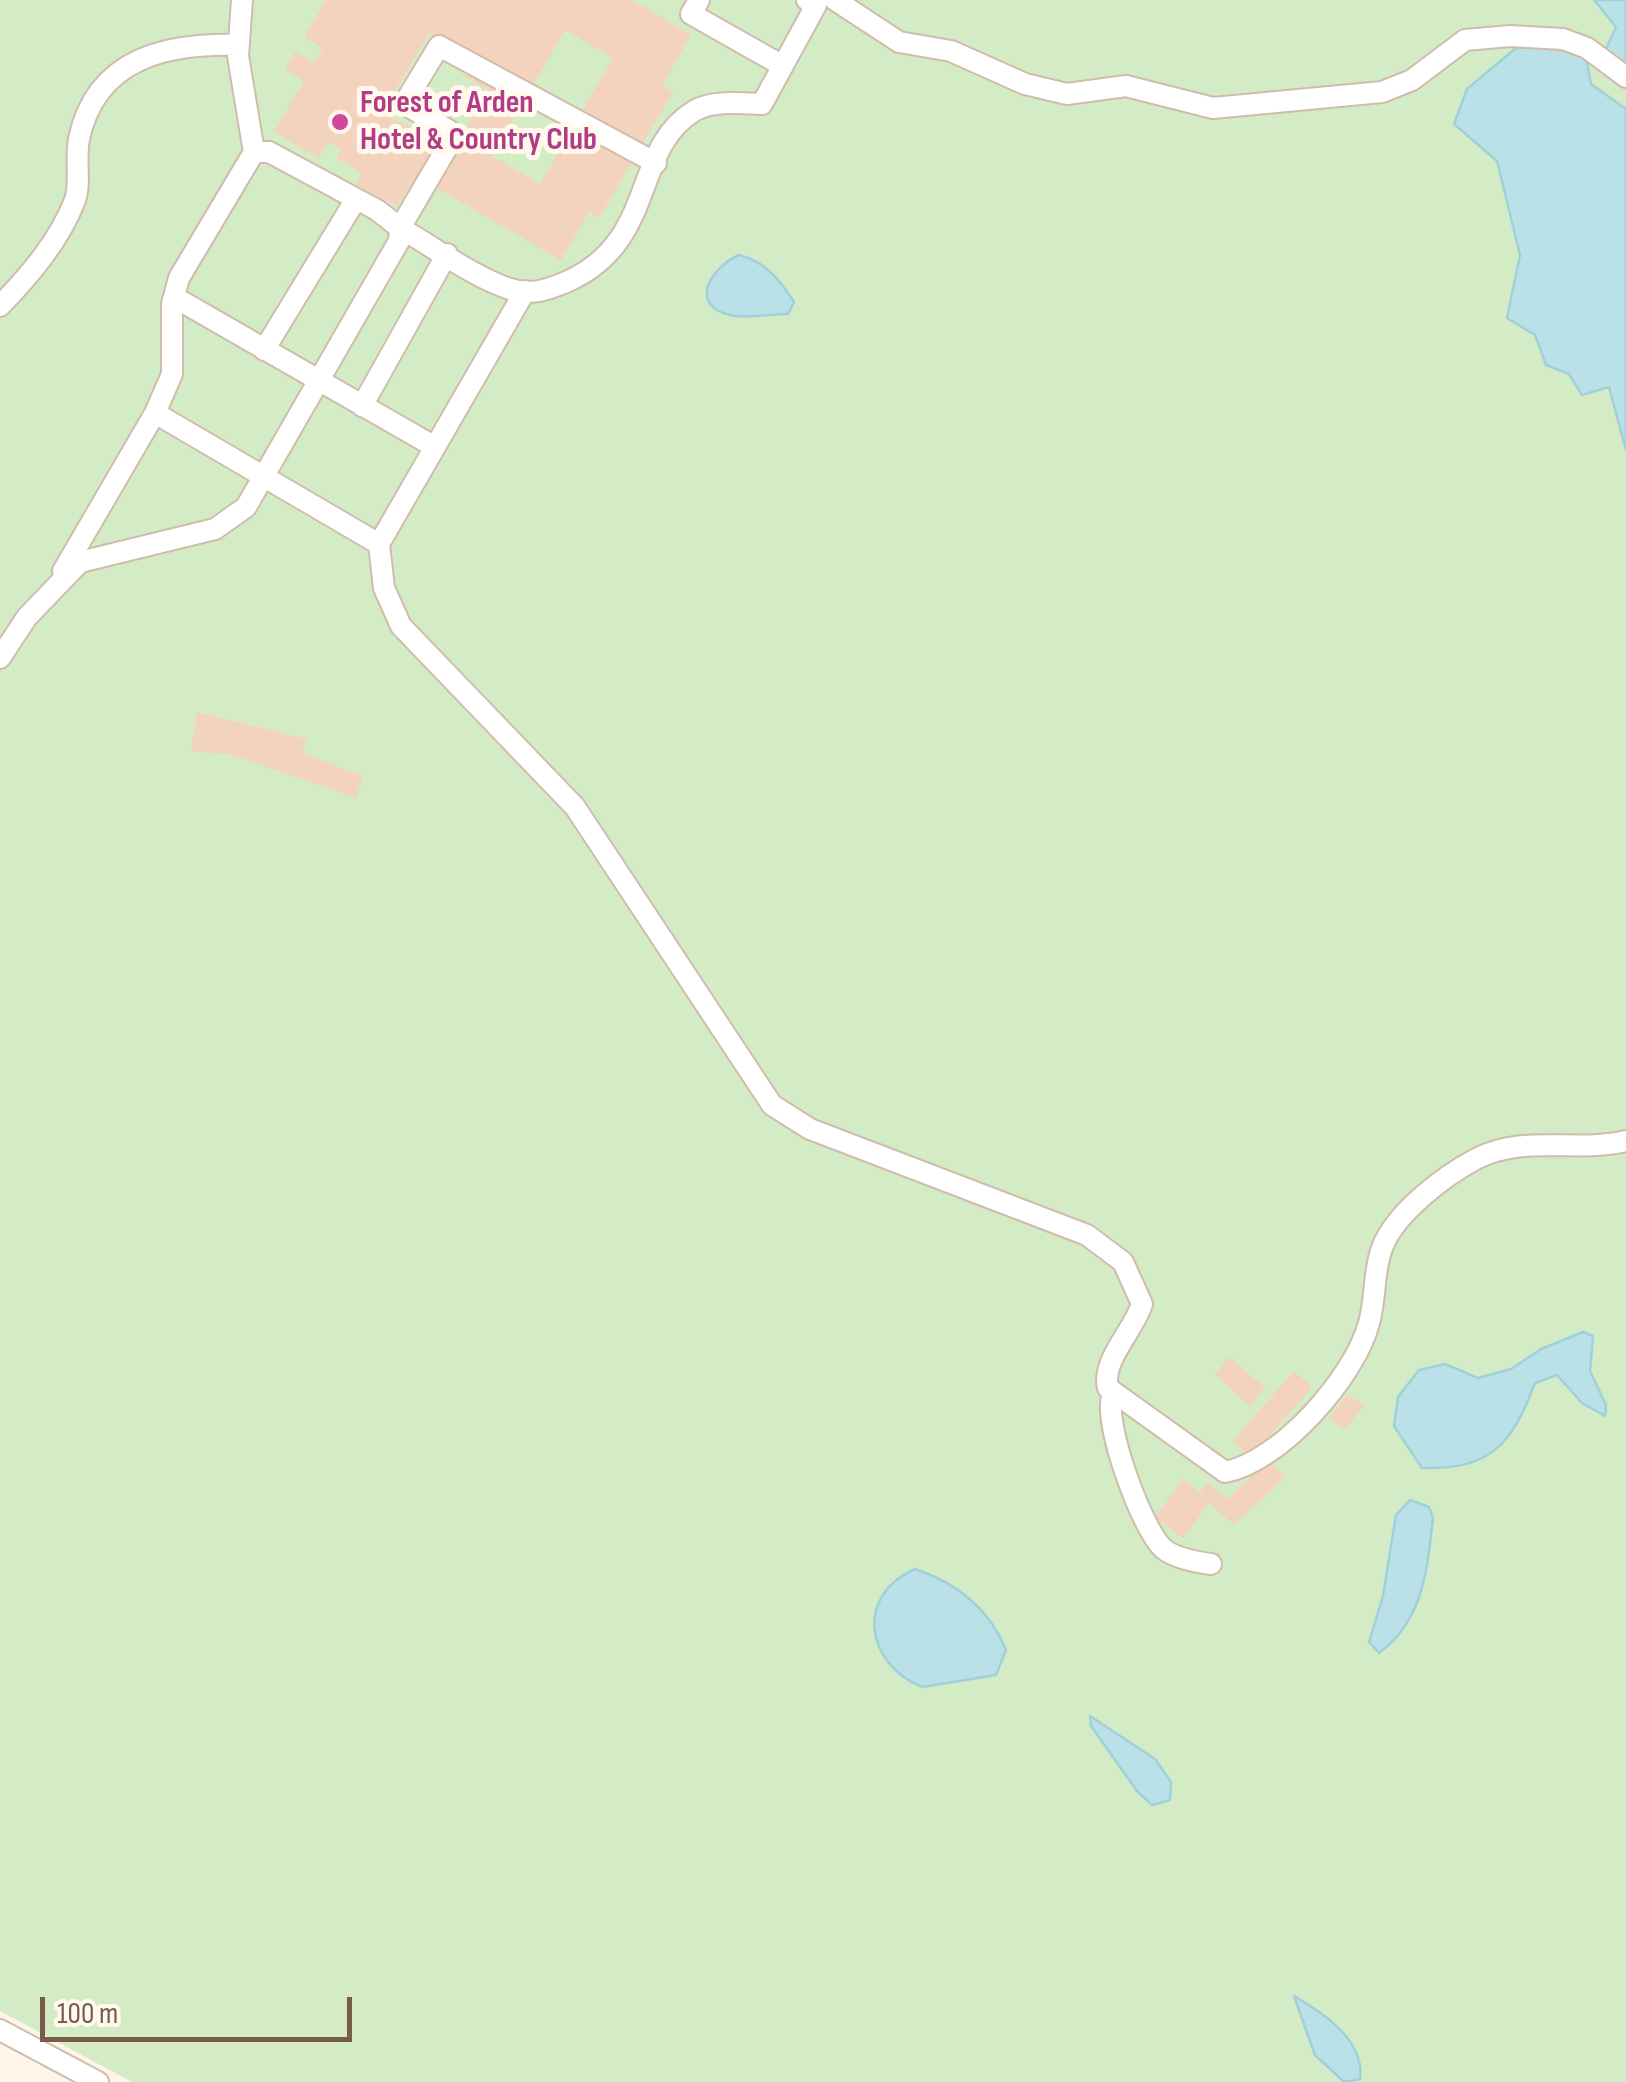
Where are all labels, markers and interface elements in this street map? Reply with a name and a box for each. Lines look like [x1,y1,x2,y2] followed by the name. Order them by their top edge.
[360,85,597,160] place label: Forest of Arden Hotel & Country Club
[329,111,351,133] marker: Forest of Arden Hotel & Country Club
[45,1977,358,2039] scale bar
[57,1996,118,2032] text: 100 m

